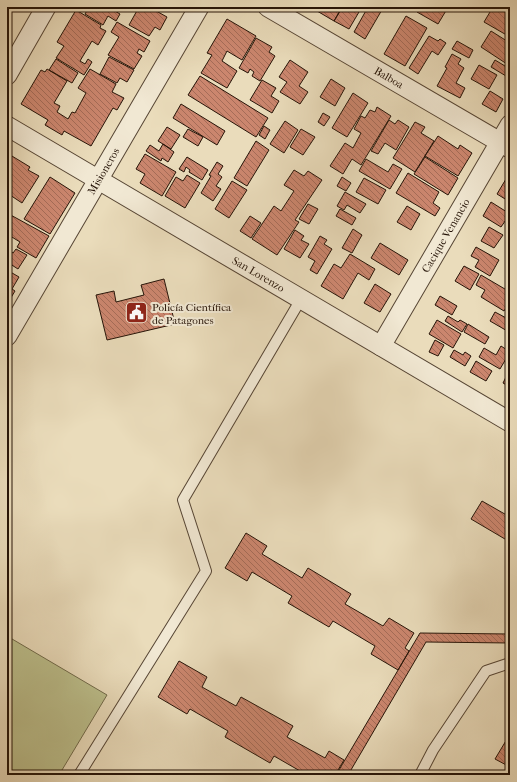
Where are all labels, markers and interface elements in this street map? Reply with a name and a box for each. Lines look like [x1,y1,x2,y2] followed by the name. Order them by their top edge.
[372,64,406,92] street label: Balboa
[85,146,122,197] street label: Misioneros
[419,196,473,275] street label: Cacique Venancio
[230,254,287,295] street label: San Lorenzo
[123,300,149,326] public building icon: Policía Científica de Patagones
[152,301,232,327] place label: Policía Científica de Patagones

